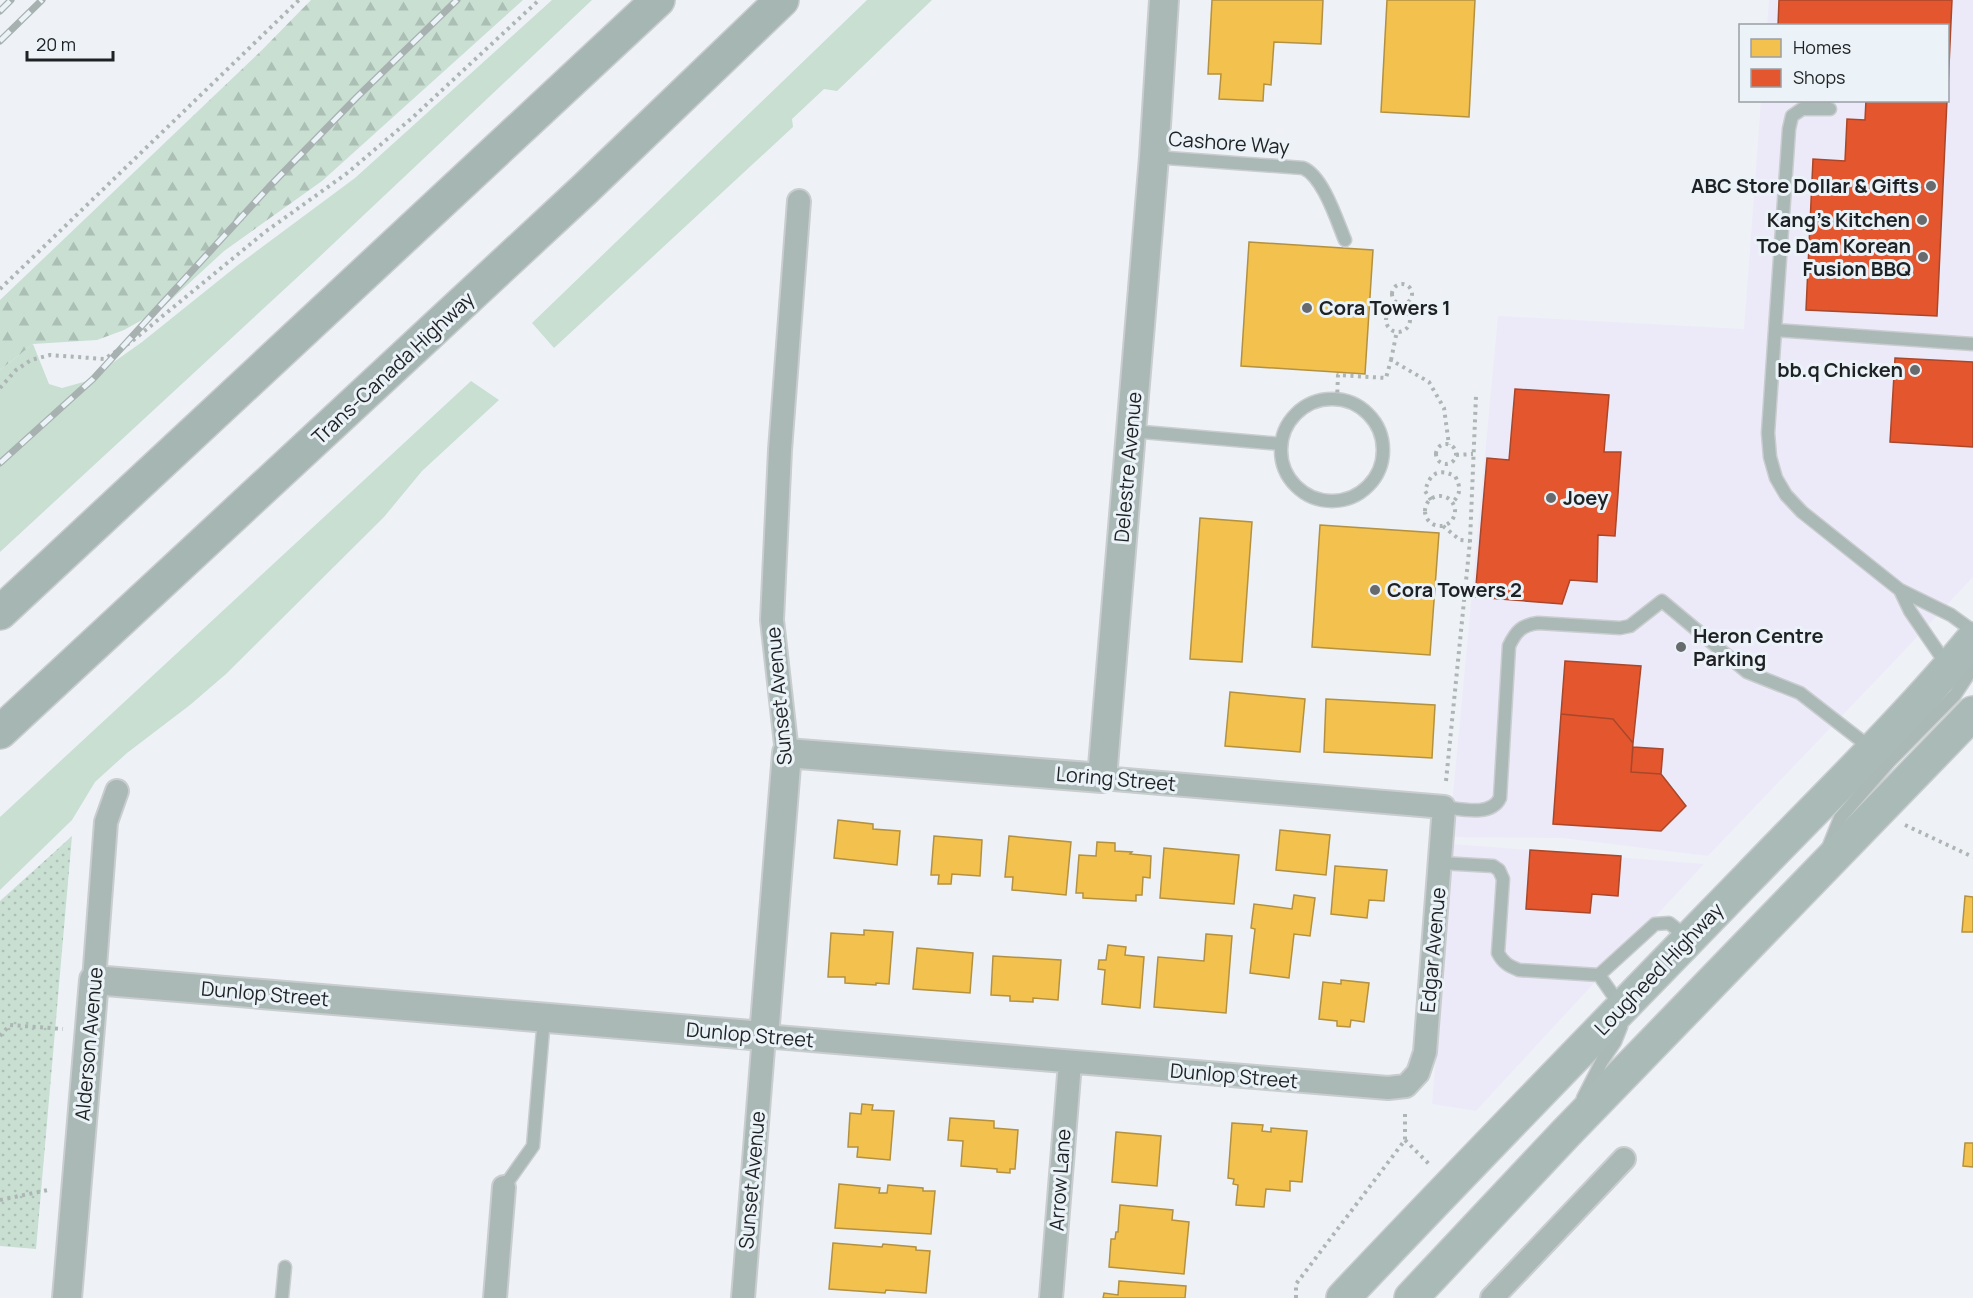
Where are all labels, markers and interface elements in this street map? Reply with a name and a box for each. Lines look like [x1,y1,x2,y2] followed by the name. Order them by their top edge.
[27,24,112,62] scale bar
[1739,24,1949,102] legend
[36,32,76,56] text: 20 m
[1793,35,1851,59] text: Homes
[1793,65,1845,89] text: Shops
[1168,125,1291,160] street label: Cashore Way
[1691,172,1919,199] place label: ABC Store Dollar & Gifts
[1924,179,1938,193] marker: ABC Store Dollar & Gifts
[1767,206,1910,233] place label: Kang's Kitchen
[1915,213,1929,227] marker: Kang's Kitchen
[1756,232,1911,282] place label: Toe Dam Korean Fusion BBQ
[1916,250,1930,264] marker: Toe Dam Korean Fusion BBQ
[306,285,480,450] street label: Trans-Canada Highway
[1319,294,1451,321] place label: Cora Towers 1
[1300,301,1314,315] marker: Cora Towers 1
[1777,356,1903,383] place label: bb.q Chicken
[1908,363,1922,377] marker: bb.q Chicken
[1107,390,1148,543] street label: Delestre Avenue
[1563,484,1609,511] place label: Joey
[1544,491,1558,505] marker: Joey
[1387,576,1522,603] place label: Cora Towers 2
[1368,583,1382,597] marker: Cora Towers 2
[1693,622,1824,672] place label: Heron Centre Parking
[759,626,798,766] street label: Sunset Avenue
[1674,640,1688,654] marker: Heron Centre Parking
[1055,760,1177,797] street label: Loring Street
[1414,886,1451,1014] street label: Edgar Avenue
[1588,896,1729,1041] street label: Lougheed Highway
[68,966,109,1122] street label: Alderson Avenue
[200,974,330,1013] street label: Dunlop Street
[685,1015,815,1054] street label: Dunlop Street
[1169,1056,1299,1095] street label: Dunlop Street
[732,1110,771,1250] street label: Sunset Avenue
[1042,1128,1077,1232] street label: Arrow Lane

